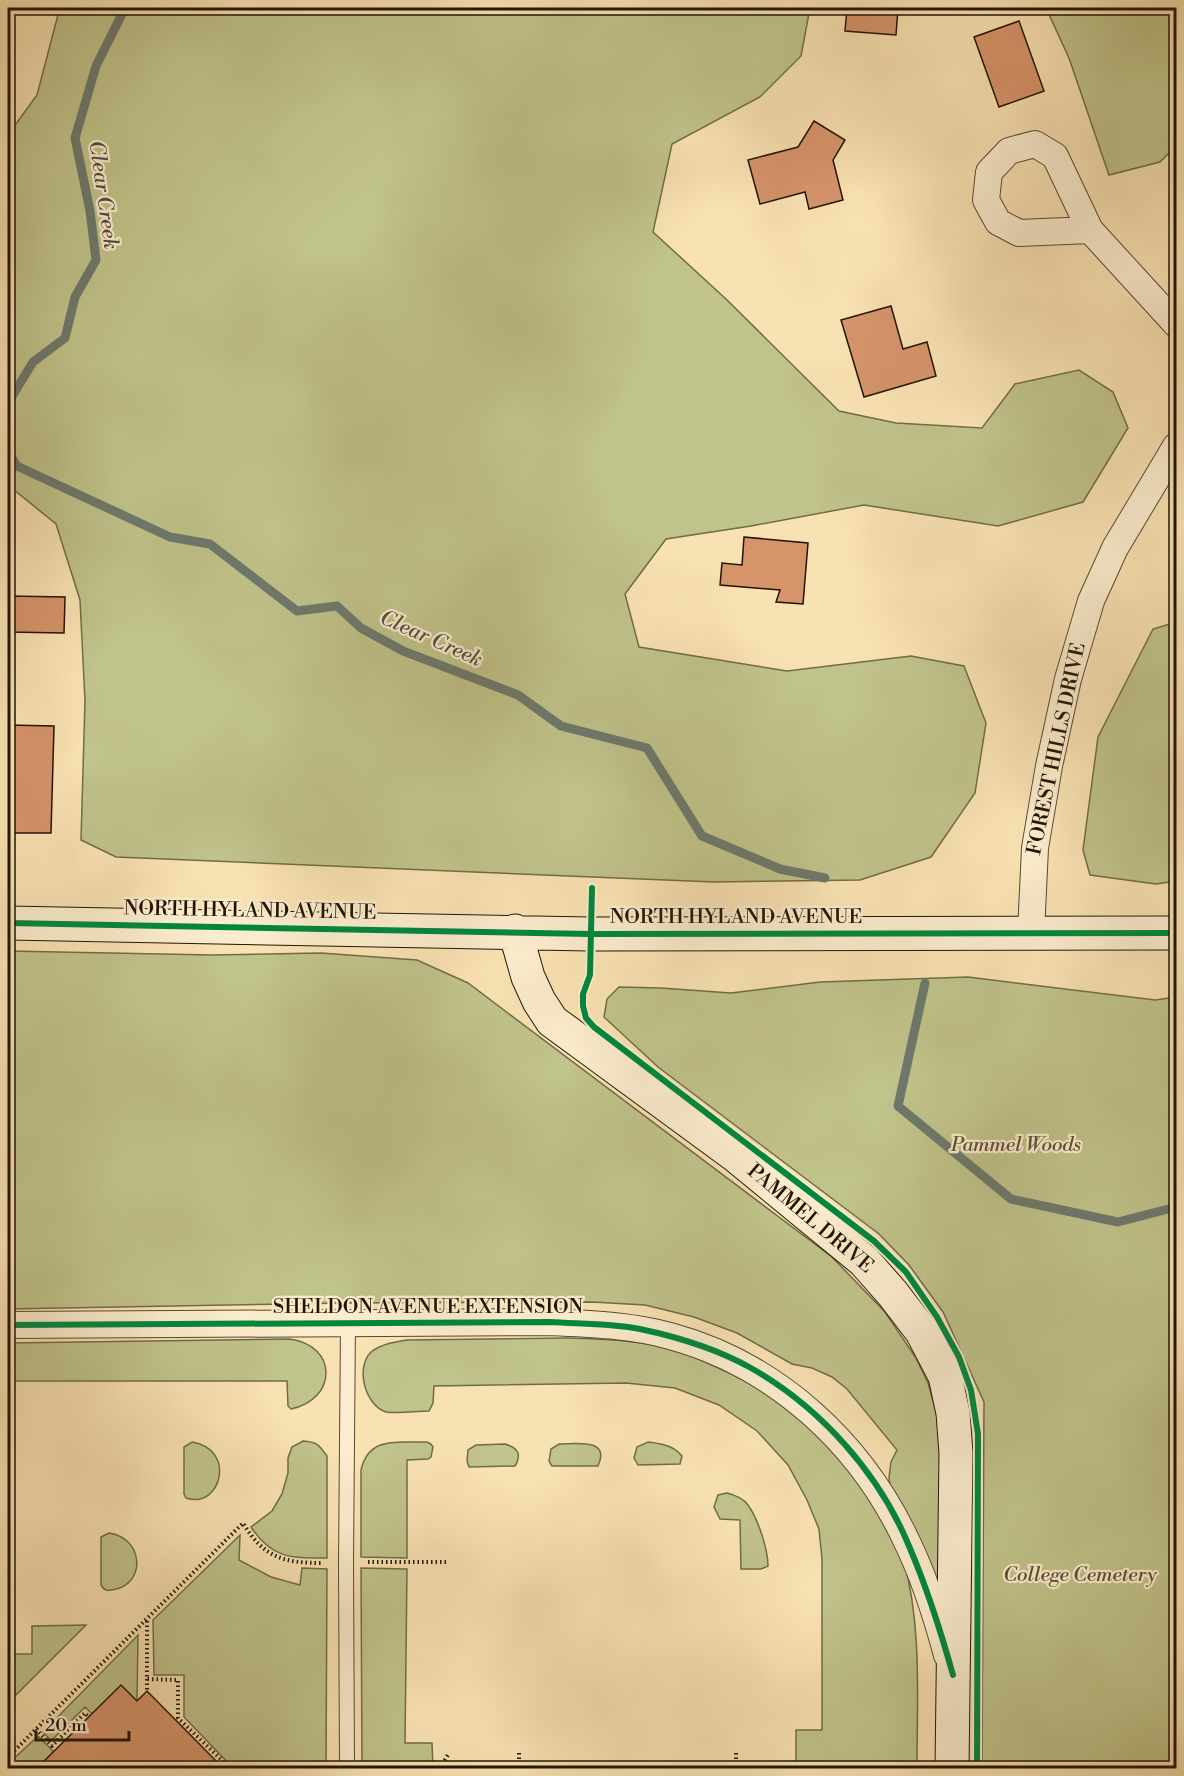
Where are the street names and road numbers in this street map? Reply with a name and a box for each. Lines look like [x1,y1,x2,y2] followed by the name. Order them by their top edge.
[1022,640,1092,858] street label: FOREST HILLS DRIVE
[123,896,377,926] street label: NORTH HYLAND AVENUE
[610,905,862,930] street label: NORTH HYLAND AVENUE
[742,1159,878,1279] street label: PAMMEL DRIVE
[273,1295,583,1320] street label: SHELDON AVENUE EXTENSION

